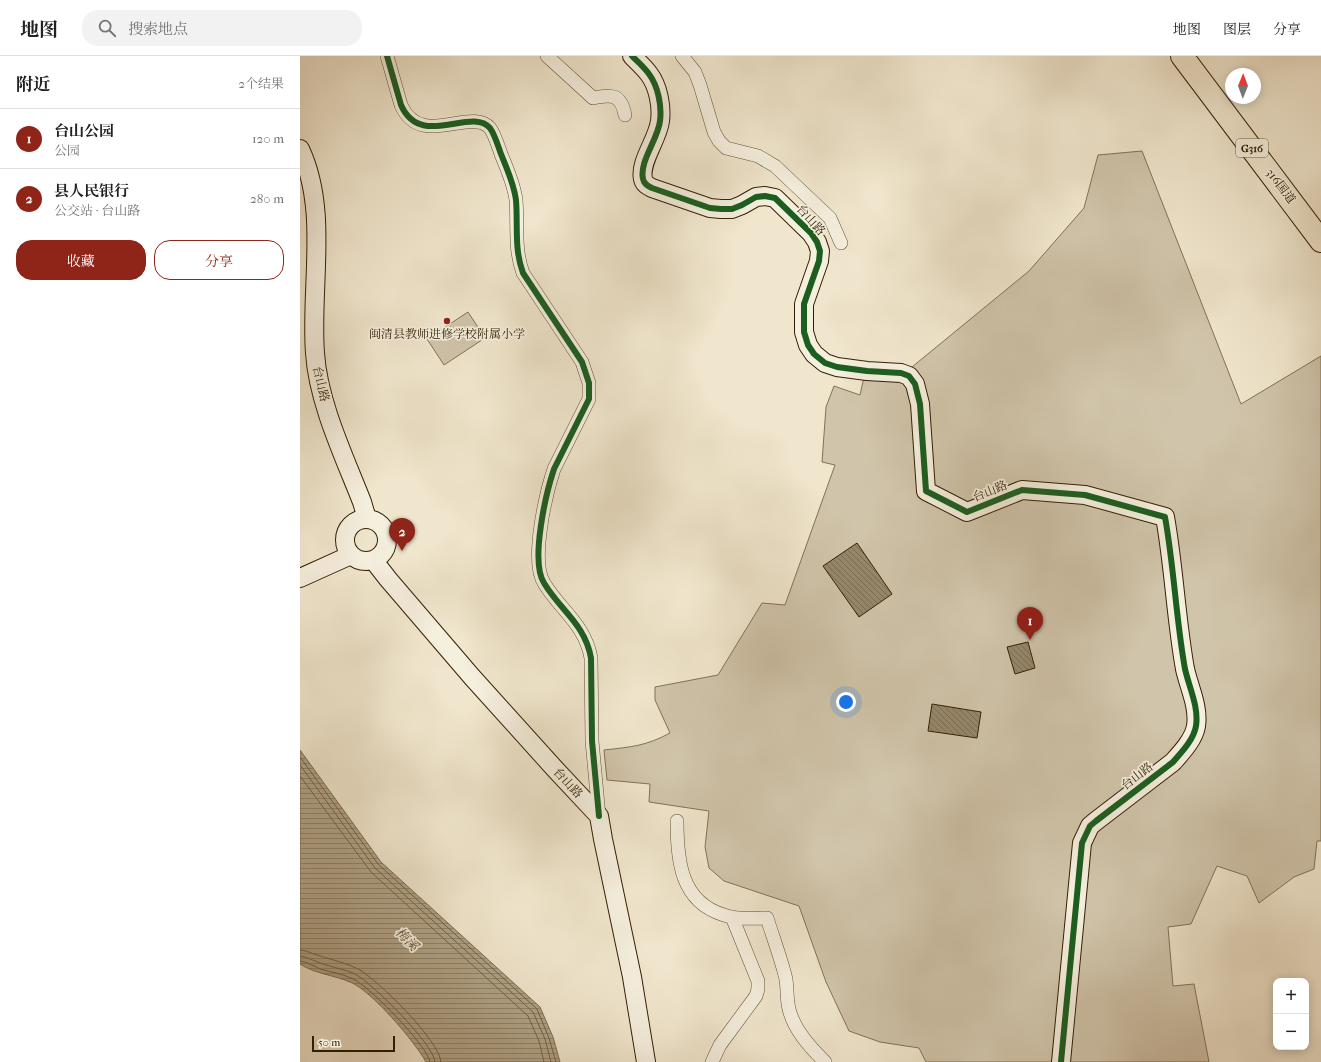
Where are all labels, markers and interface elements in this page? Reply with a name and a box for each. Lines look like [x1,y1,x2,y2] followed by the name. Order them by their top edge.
[82,10,362,46] search box
[96,17,118,39] icon: search
[20,19,58,41] text: 地图
[128,20,188,38] text: 搜索地点
[1173,21,1201,38] text: 地图
[1223,21,1251,38] text: 图层
[1273,21,1301,38] text: 分享
[1225,68,1261,104] north arrow
[16,74,50,94] text: 附近
[238,76,284,91] text: 2个结果
[54,122,114,140] text: 台山公园
[27,131,31,146] text: 1
[252,131,284,146] text: 120 m
[1236,139,1268,157] road number: G316
[54,143,80,158] text: 公园
[1263,166,1299,206] street label: 316国道
[54,182,129,200] text: 县人民银行
[26,191,32,206] text: 2
[250,191,284,206] text: 280 m
[794,202,828,238] street label: 台山路
[54,203,140,218] text: 公交站 · 台山路
[16,240,146,280] button: 收藏
[154,240,284,280] button: 分享
[442,316,452,326] marker: 闽清县教师进修学校附属小学
[369,327,525,341] place label: 闽清县教师进修学校附属小学
[310,365,332,403] street label: 台山路
[971,478,1009,504] street label: 台山路
[389,518,415,551] pin: 2
[1017,607,1043,640] pin: 1
[836,692,856,712] your location
[1119,759,1155,793] street label: 台山路
[551,765,585,801] street label: 台山路
[392,924,423,955] water label: 梅溪
[1273,978,1309,1050] map controls
[1273,978,1309,1014] button: +
[1273,1014,1309,1050] button: −
[312,1034,395,1053] scale bar
[318,1036,340,1049] text: 50 m

